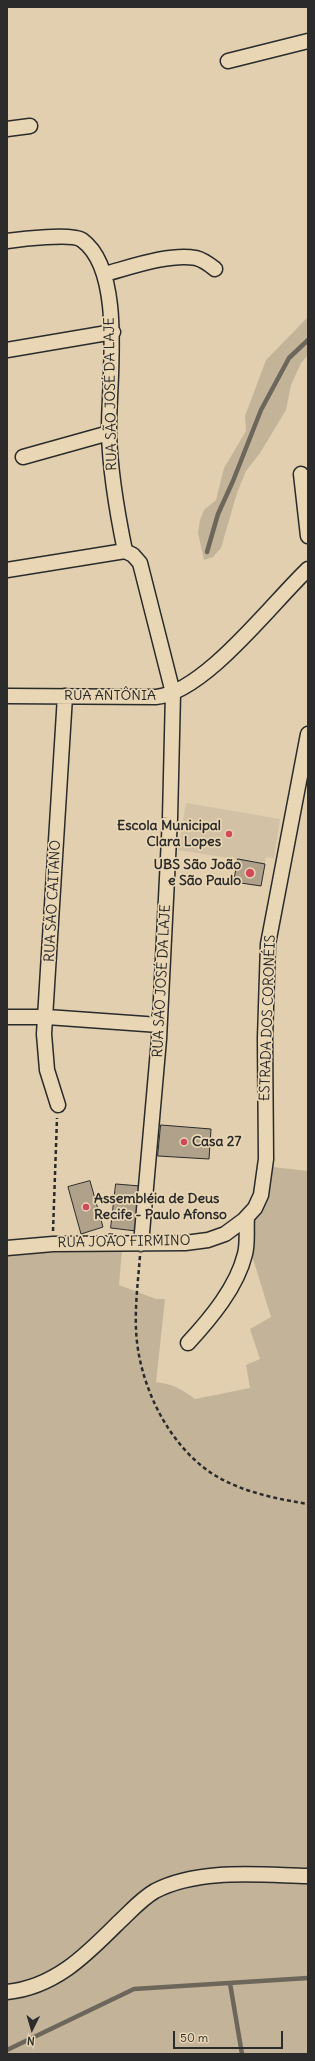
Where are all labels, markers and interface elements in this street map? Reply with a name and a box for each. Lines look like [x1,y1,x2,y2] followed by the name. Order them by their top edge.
[101,317,121,471] street label: RUA SÃO JOSÉ DA LAJE
[64,688,156,704] street label: RUA ANTÔNIA
[117,818,221,850] place label: Escola Municipal Clara Lopes
[224,829,234,839] marker: Escola Municipal Clara Lopes
[41,840,65,962] street label: RUA SÃO CAITANO
[154,857,241,890] place label: UBS São João e São Paulo
[244,867,256,879] marker: UBS São João e São Paulo
[150,904,174,1058] street label: RUA SÃO JOSÉ DA LAJE
[257,935,279,1101] street label: ESTRADA DOS CORONÉIS
[192,1134,241,1150] place label: Casa 27
[179,1137,189,1147] marker: Casa 27
[94,1191,227,1224] place label: Assembléia de Deus Recife - Paulo Afonso
[81,1202,91,1212] marker: Assembléia de Deus Recife - Paulo Afonso
[57,1232,191,1252] street label: RUA JOÃO FIRMINO
[12,2009,52,2049] north arrow
[175,2023,285,2049] scale bar
[180,2030,208,2045] text: 50 m
[27,2034,35,2048] text: N

